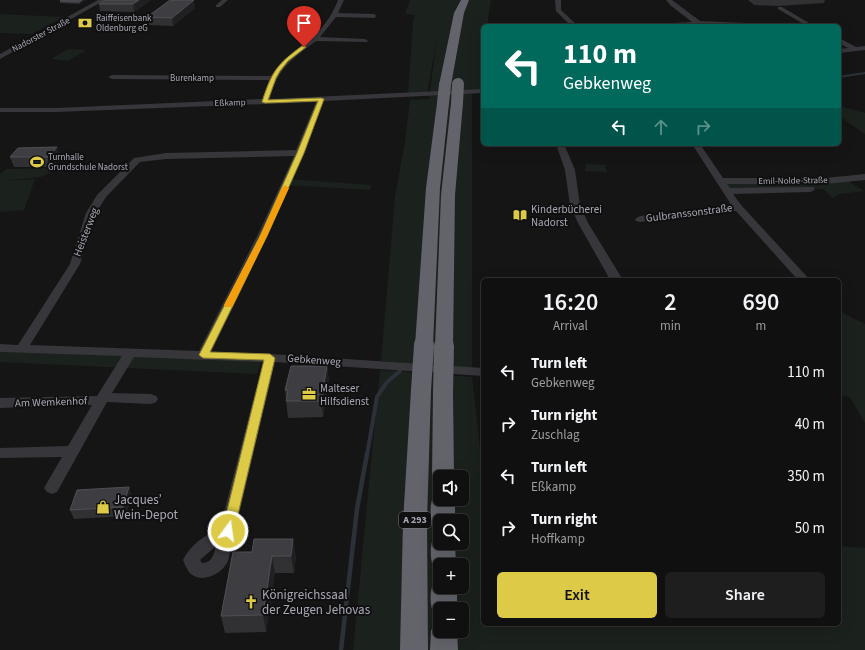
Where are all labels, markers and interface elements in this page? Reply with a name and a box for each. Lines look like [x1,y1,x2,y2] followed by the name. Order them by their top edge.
[287,6,321,47] pin
[96,12,152,35] place label: Raiffeisenbank Oldenburg eG
[293,12,315,34] icon: arrive
[10,14,73,56] street label: Nadorster Straße
[77,15,93,31] bank icon: Raiffeisenbank Oldenburg eG
[563,34,637,74] text: 110 m
[497,40,549,92] icon: left
[563,71,651,96] text: Gebkenweg
[170,72,214,85] street label: Burenkamp
[214,96,246,110] street label: Eßkamp
[608,116,630,138] icon: left
[650,116,672,138] icon: ahead
[692,116,714,138] icon: right
[48,151,128,174] place label: Turnhalle Grundschule Nadorst
[29,154,45,170] sports icon: Turnhalle Grundschule Nadorst
[758,174,828,188] street label: Emil-Nolde-Straße
[645,200,734,226] street label: Gulbranssonstraße
[531,202,602,230] place label: Kinderbücherei Nadorst
[70,205,102,259] street label: Heisterweg
[512,207,528,223] library icon: Kinderbücherei Nadorst
[543,285,598,320] text: 16:20
[664,285,677,320] text: 2
[743,285,779,320] text: 690
[553,317,588,335] text: Arrival
[660,317,681,335] text: min
[756,317,766,335] text: m
[287,351,342,369] street label: Gebkenweg
[531,353,587,374] text: Turn left
[497,361,519,383] icon: left
[787,362,825,383] text: 110 m
[531,374,595,392] text: Gebkenweg
[320,381,369,409] place label: Malteser Hilfsdienst
[301,386,317,402] office icon: Malteser Hilfsdienst
[15,393,88,411] street label: Am Wemkenhof
[531,405,597,426] text: Turn right
[497,413,519,435] icon: right
[795,414,825,435] text: 40 m
[531,426,580,444] text: Zuschlag
[531,457,587,478] text: Turn left
[497,465,519,487] icon: left
[787,466,825,487] text: 350 m
[433,470,469,638] map controls
[433,470,469,506] button: sound
[531,478,576,496] text: Eßkamp
[114,491,178,524] place label: Jacques’ Wein-Depot
[95,499,111,515] shop icon: Jacques’ Wein-Depot
[531,509,597,530] text: Turn right
[207,510,249,552] position arrow
[399,512,431,528] road number: A 293
[433,514,469,550] button: search
[497,517,519,539] icon: right
[795,518,825,539] text: 50 m
[531,530,585,548] text: Hoffkamp
[433,558,469,594] button: +
[497,572,657,618] button: Exit
[665,572,825,618] button: Share
[262,586,371,619] place label: Königreichssaal der Zeugen Jehovas
[243,594,259,610] church icon: Königreichssaal der Zeugen Jehovas
[433,602,469,638] button: −

